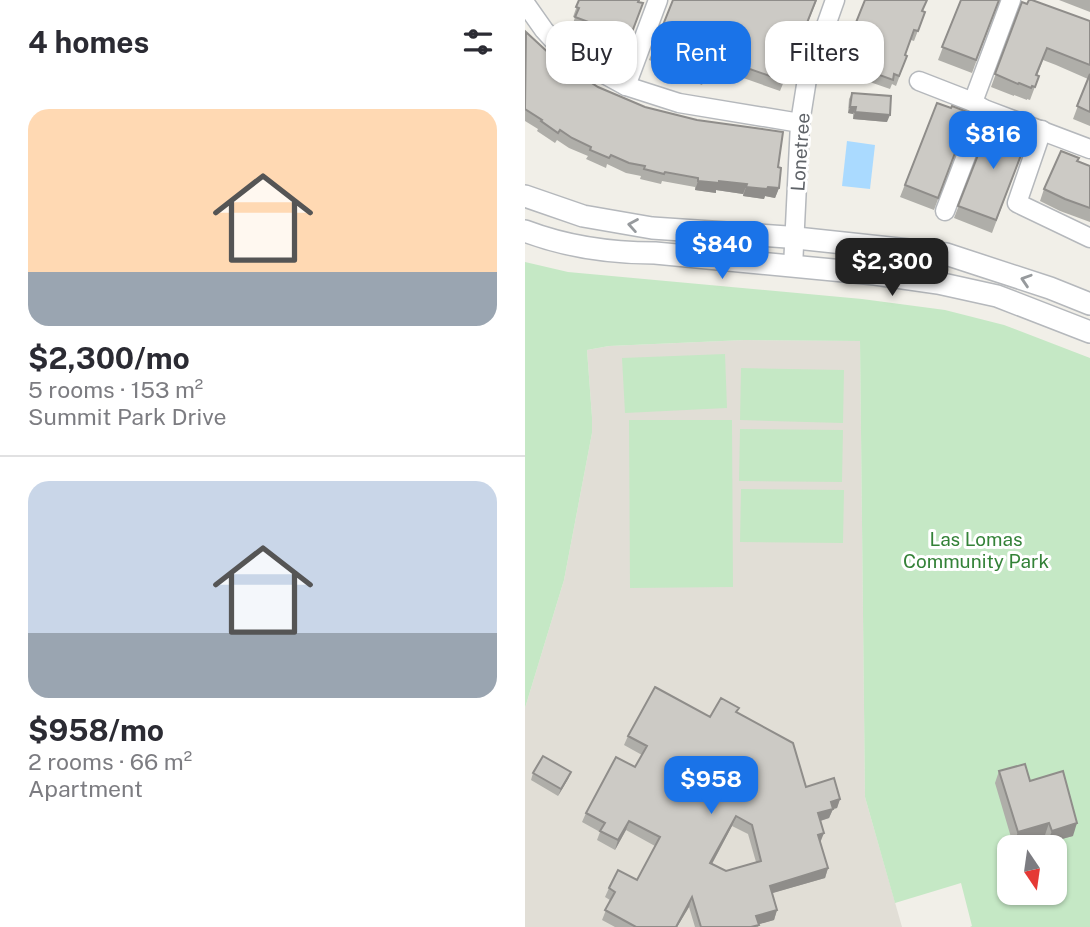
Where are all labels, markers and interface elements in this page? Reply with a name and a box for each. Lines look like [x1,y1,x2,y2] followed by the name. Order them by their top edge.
[546,21,637,84] chip: Buy
[651,21,751,84] chip: Rent
[765,21,884,84] chip: Filters
[459,23,497,61] icon: filters
[28,24,149,60] text: 4 homes
[952,111,1034,171] pin: $816
[786,112,814,192] street label: Lonetree
[965,120,1021,147] text: $816
[200,155,326,281] icon: home
[627,218,639,233] one-way arrow
[681,222,763,281] pin: $840
[692,230,752,257] text: $840
[835,238,949,298] pin: $2,300
[851,247,933,274] text: $2,300
[1021,274,1033,288] one-way arrow
[28,340,190,376] text: $2,300/mo
[28,376,203,403] text: 5 rooms · 153 m²
[28,403,227,430] text: Summit Park Drive
[200,527,326,653] icon: home
[903,528,1049,572] park label: Las Lomas Community Park
[28,712,164,748] text: $958/mo
[28,748,192,775] text: 2 rooms · 66 m²
[670,756,752,816] pin: $958
[680,765,742,792] text: $958
[28,775,143,802] text: Apartment
[997,835,1067,905] north arrow
[997,835,1067,905] map controls

